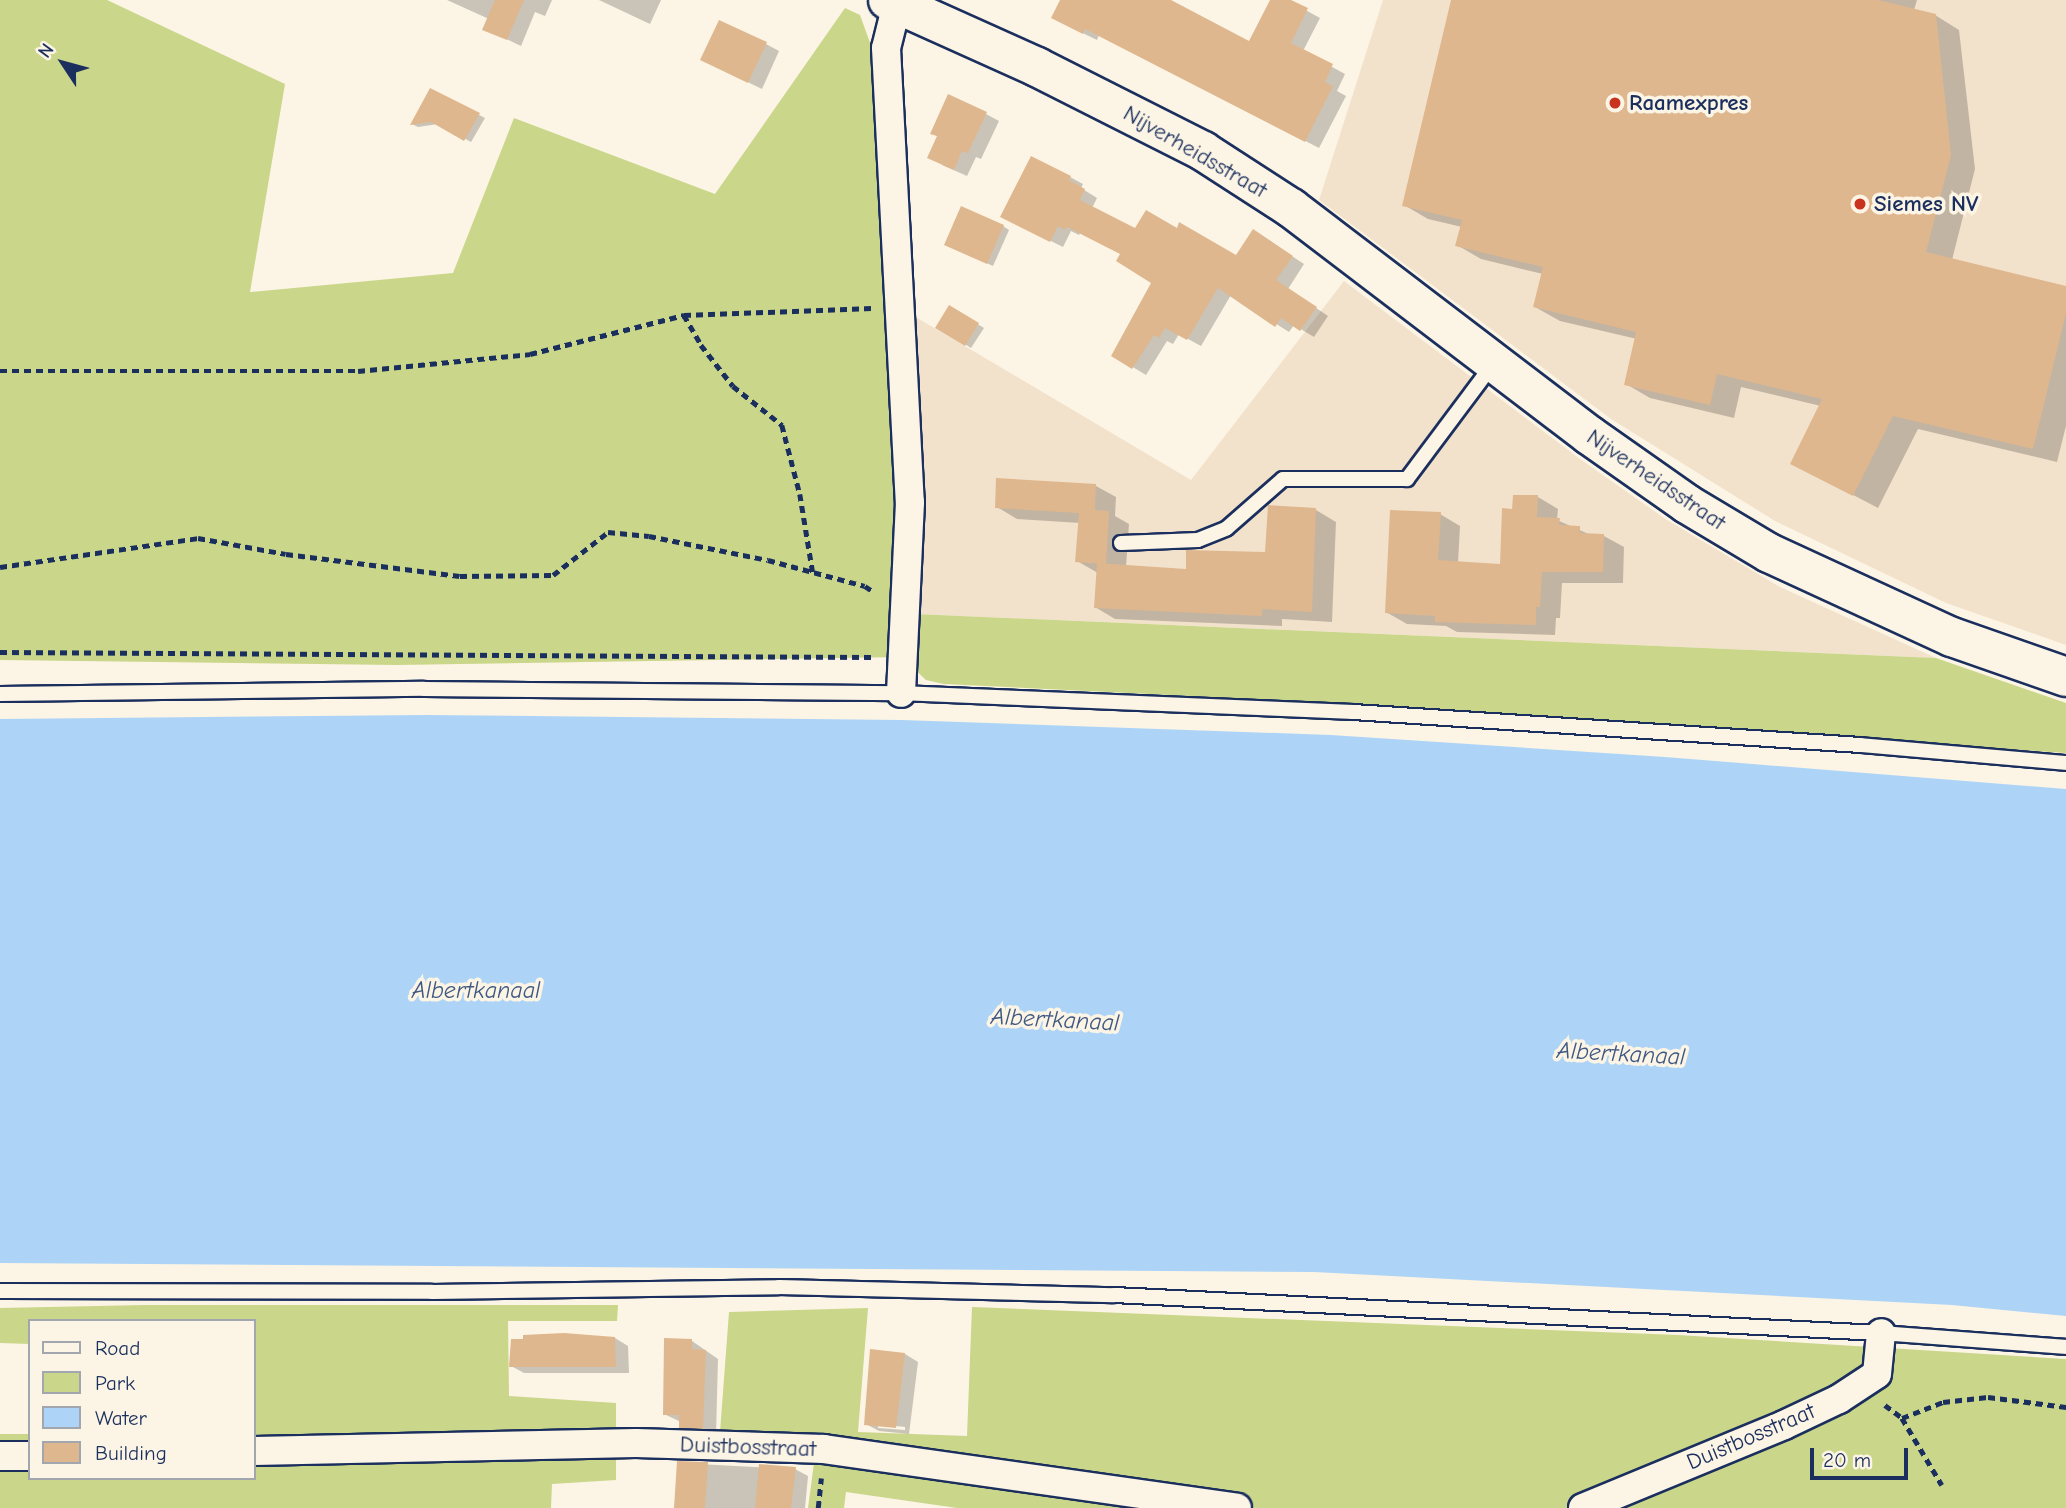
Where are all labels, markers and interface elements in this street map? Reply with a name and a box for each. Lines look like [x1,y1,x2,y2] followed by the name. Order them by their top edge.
[28,28,98,98] north arrow
[33,39,59,62] text: N
[1629,89,1748,117] place label: Raamexpres
[1607,95,1623,111] marker: Raamexpres
[1118,100,1272,204] street label: Nijverheidsstraat
[1874,190,1978,218] place label: Siemes NV
[1852,196,1868,212] marker: Siemes NV
[1581,423,1731,537] street label: Nijverheidsstraat
[412,977,540,1005] water label: Albertkanaal
[990,1002,1120,1038] water label: Albertkanaal
[1556,1036,1686,1072] water label: Albertkanaal
[28,1319,256,1480] legend
[95,1336,140,1360] text: Road
[95,1371,135,1395] text: Park
[1683,1398,1819,1476] street label: Duistbosstraat
[95,1406,147,1430] text: Water
[679,1431,817,1463] street label: Duistbosstraat
[1814,1434,1912,1478] scale bar
[95,1441,167,1465] text: Building
[1823,1448,1871,1472] text: 20 m

